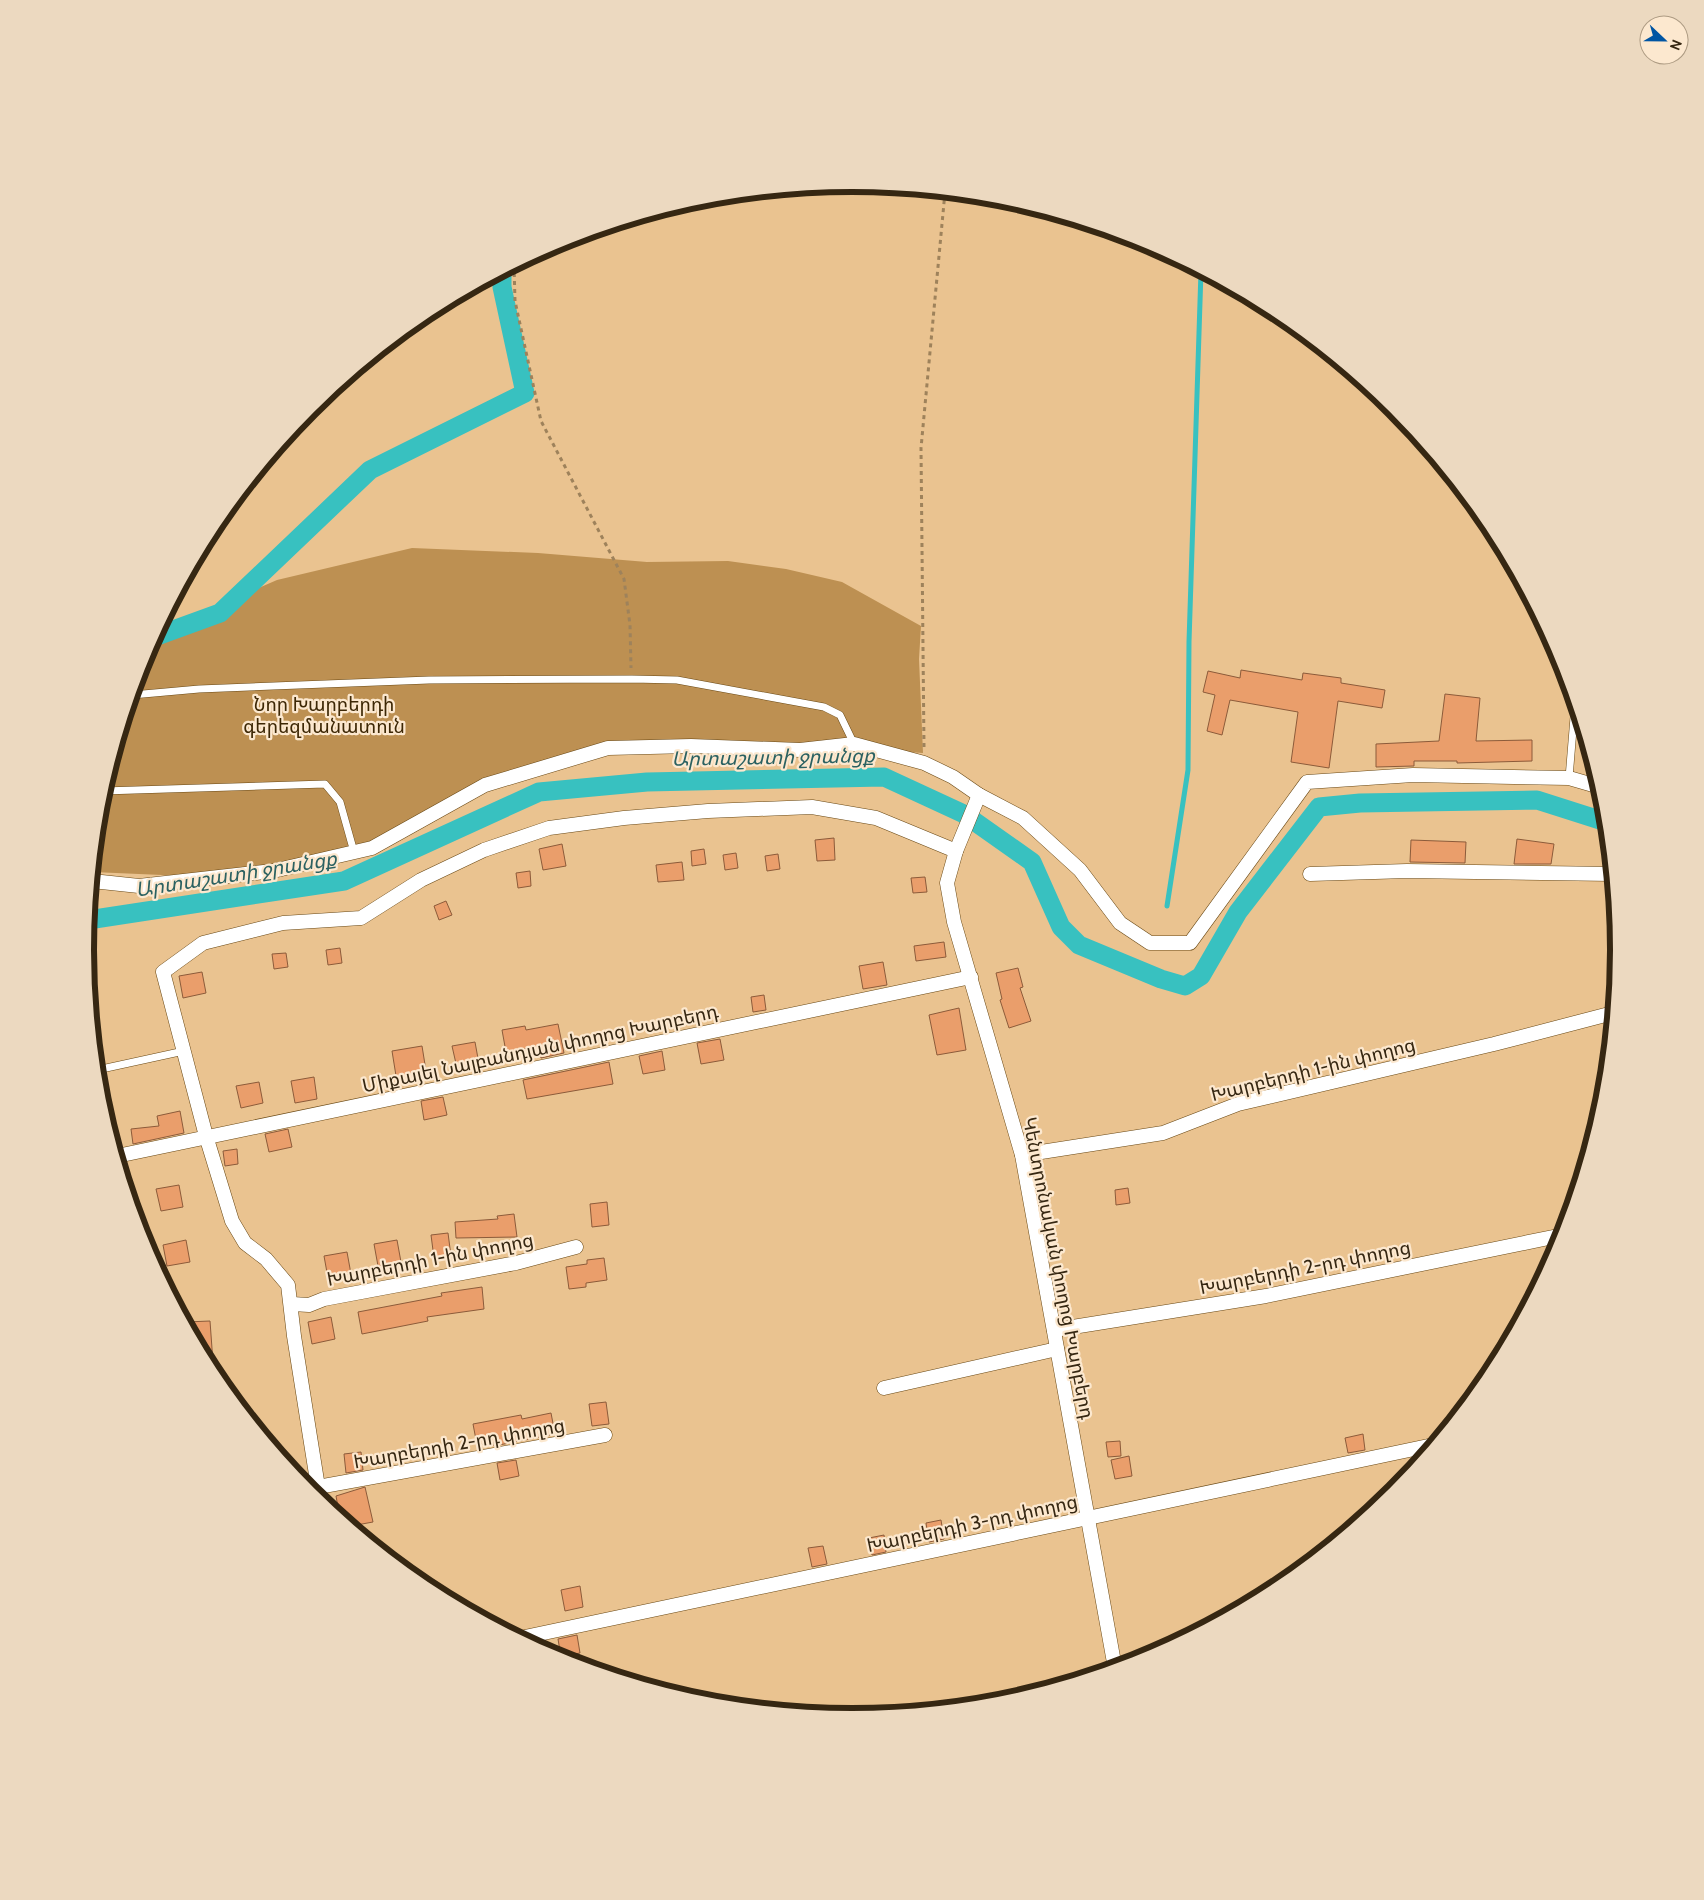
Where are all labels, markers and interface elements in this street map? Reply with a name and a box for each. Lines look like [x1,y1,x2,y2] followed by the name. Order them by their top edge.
[1639,15,1689,65] north arrow
[1666,37,1686,53] text: N
[243,693,405,738] park label: Նոր Խարբերդի գերեզմանատուն
[671,743,876,771] water label: Արտաշատի ջրանցք
[134,846,339,902] water label: Արտաշատի ջրանցք
[360,999,721,1097] street label: Միքայել Նալբանդյան փողոց Խարբերդ
[1208,1033,1418,1106] street label: Խարբերդի 1-ին փողոց
[1018,1115,1099,1422] street label: Կենտրոնական փողոց Խարբերդ
[325,1228,535,1291] street label: Խարբերդի 1-ին փողոց
[1198,1236,1413,1299] street label: Խարբերդի 2-րդ փողոց
[352,1414,567,1473] street label: Խարբերդի 2-րդ փողոց
[865,1490,1080,1557] street label: Խարբերդի 3-րդ փողոց

